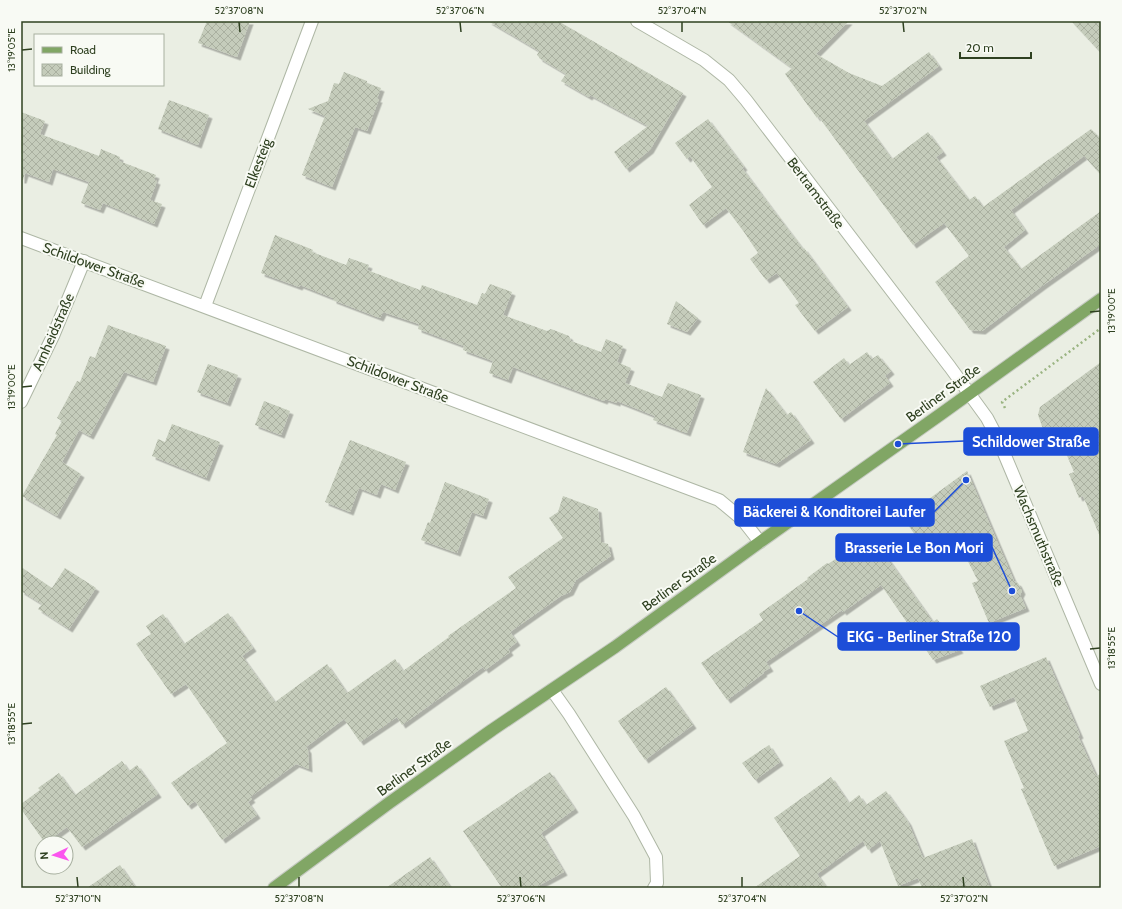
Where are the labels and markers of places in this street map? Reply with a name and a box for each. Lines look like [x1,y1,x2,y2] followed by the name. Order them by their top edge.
[964,428,1098,455] callout: Schildower Straße
[735,499,934,526] callout: Bäckerei & Konditorei Laufer
[836,534,992,561] callout: Brasserie Le Bon Mori
[838,623,1019,650] callout: EKG - Berliner Straße 120

